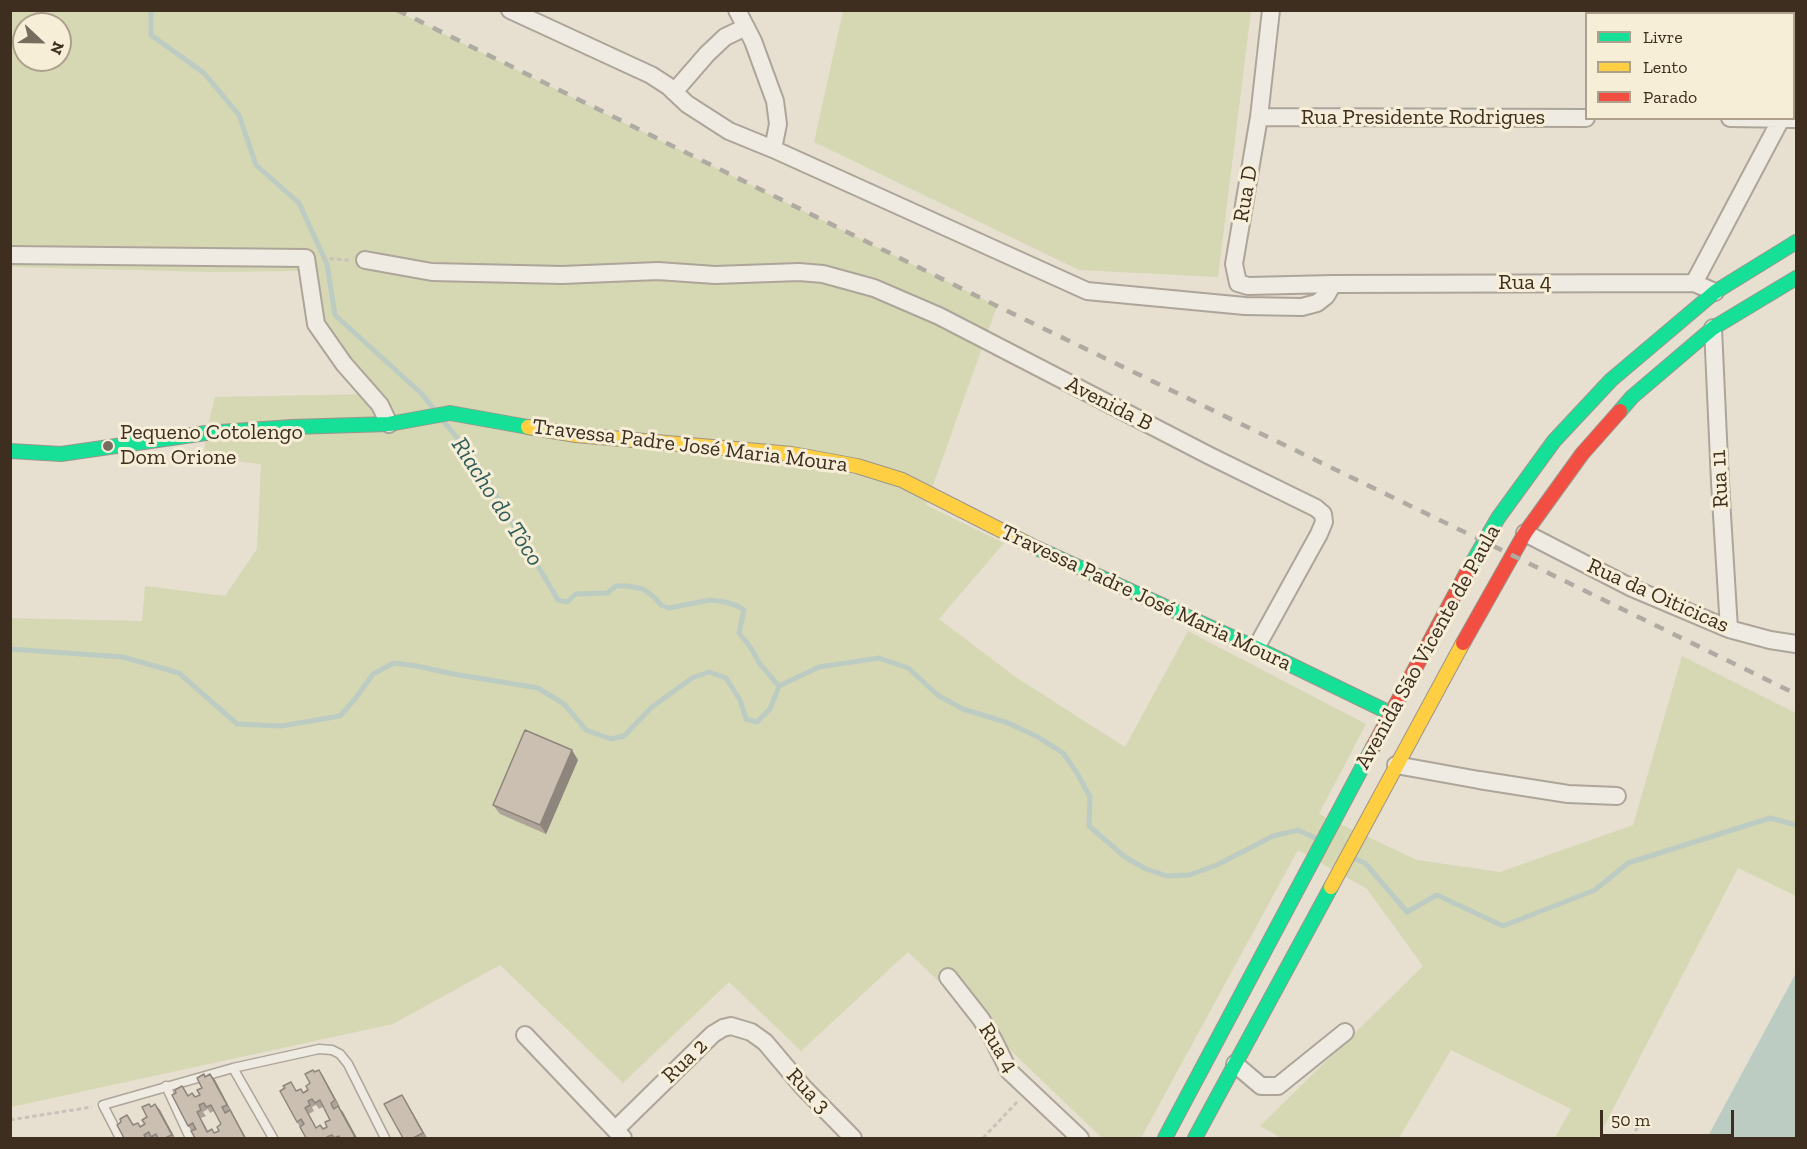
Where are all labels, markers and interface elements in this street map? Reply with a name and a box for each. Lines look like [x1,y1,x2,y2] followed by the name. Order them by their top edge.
[12,12,72,72] north arrow
[1585,12,1795,120] legend
[1643,26,1683,48] text: Livre
[46,39,68,57] text: N
[1643,56,1688,78] text: Lento
[1643,86,1697,108] text: Parado
[1301,105,1545,131] street label: Rua Presidente Rodrigues
[1228,164,1264,224] street label: Rua D
[1498,270,1552,296] street label: Rua 4
[1061,371,1157,437] street label: Avenida B
[531,414,849,478] street label: Travessa Padre José Maria Moura
[120,420,303,472] place label: Pequeno Cotolengo Dom Orione
[445,432,549,572] water label: Riacho do Tôco
[101,439,115,453] marker: Pequeno Cotolengo Dom Orione
[1705,449,1735,509] street label: Rua 11
[997,519,1295,677] street label: Travessa Padre José Maria Moura
[1350,520,1506,774] street label: Avenida São Vicente de Paula
[1583,553,1733,639] street label: Rua da Oiticicas
[973,1018,1023,1078] street label: Rua 4
[657,1033,713,1089] street label: Rua 2
[781,1063,835,1119] street label: Rua 3
[1603,1098,1736,1136] scale bar
[1611,1109,1650,1131] text: 50 m

